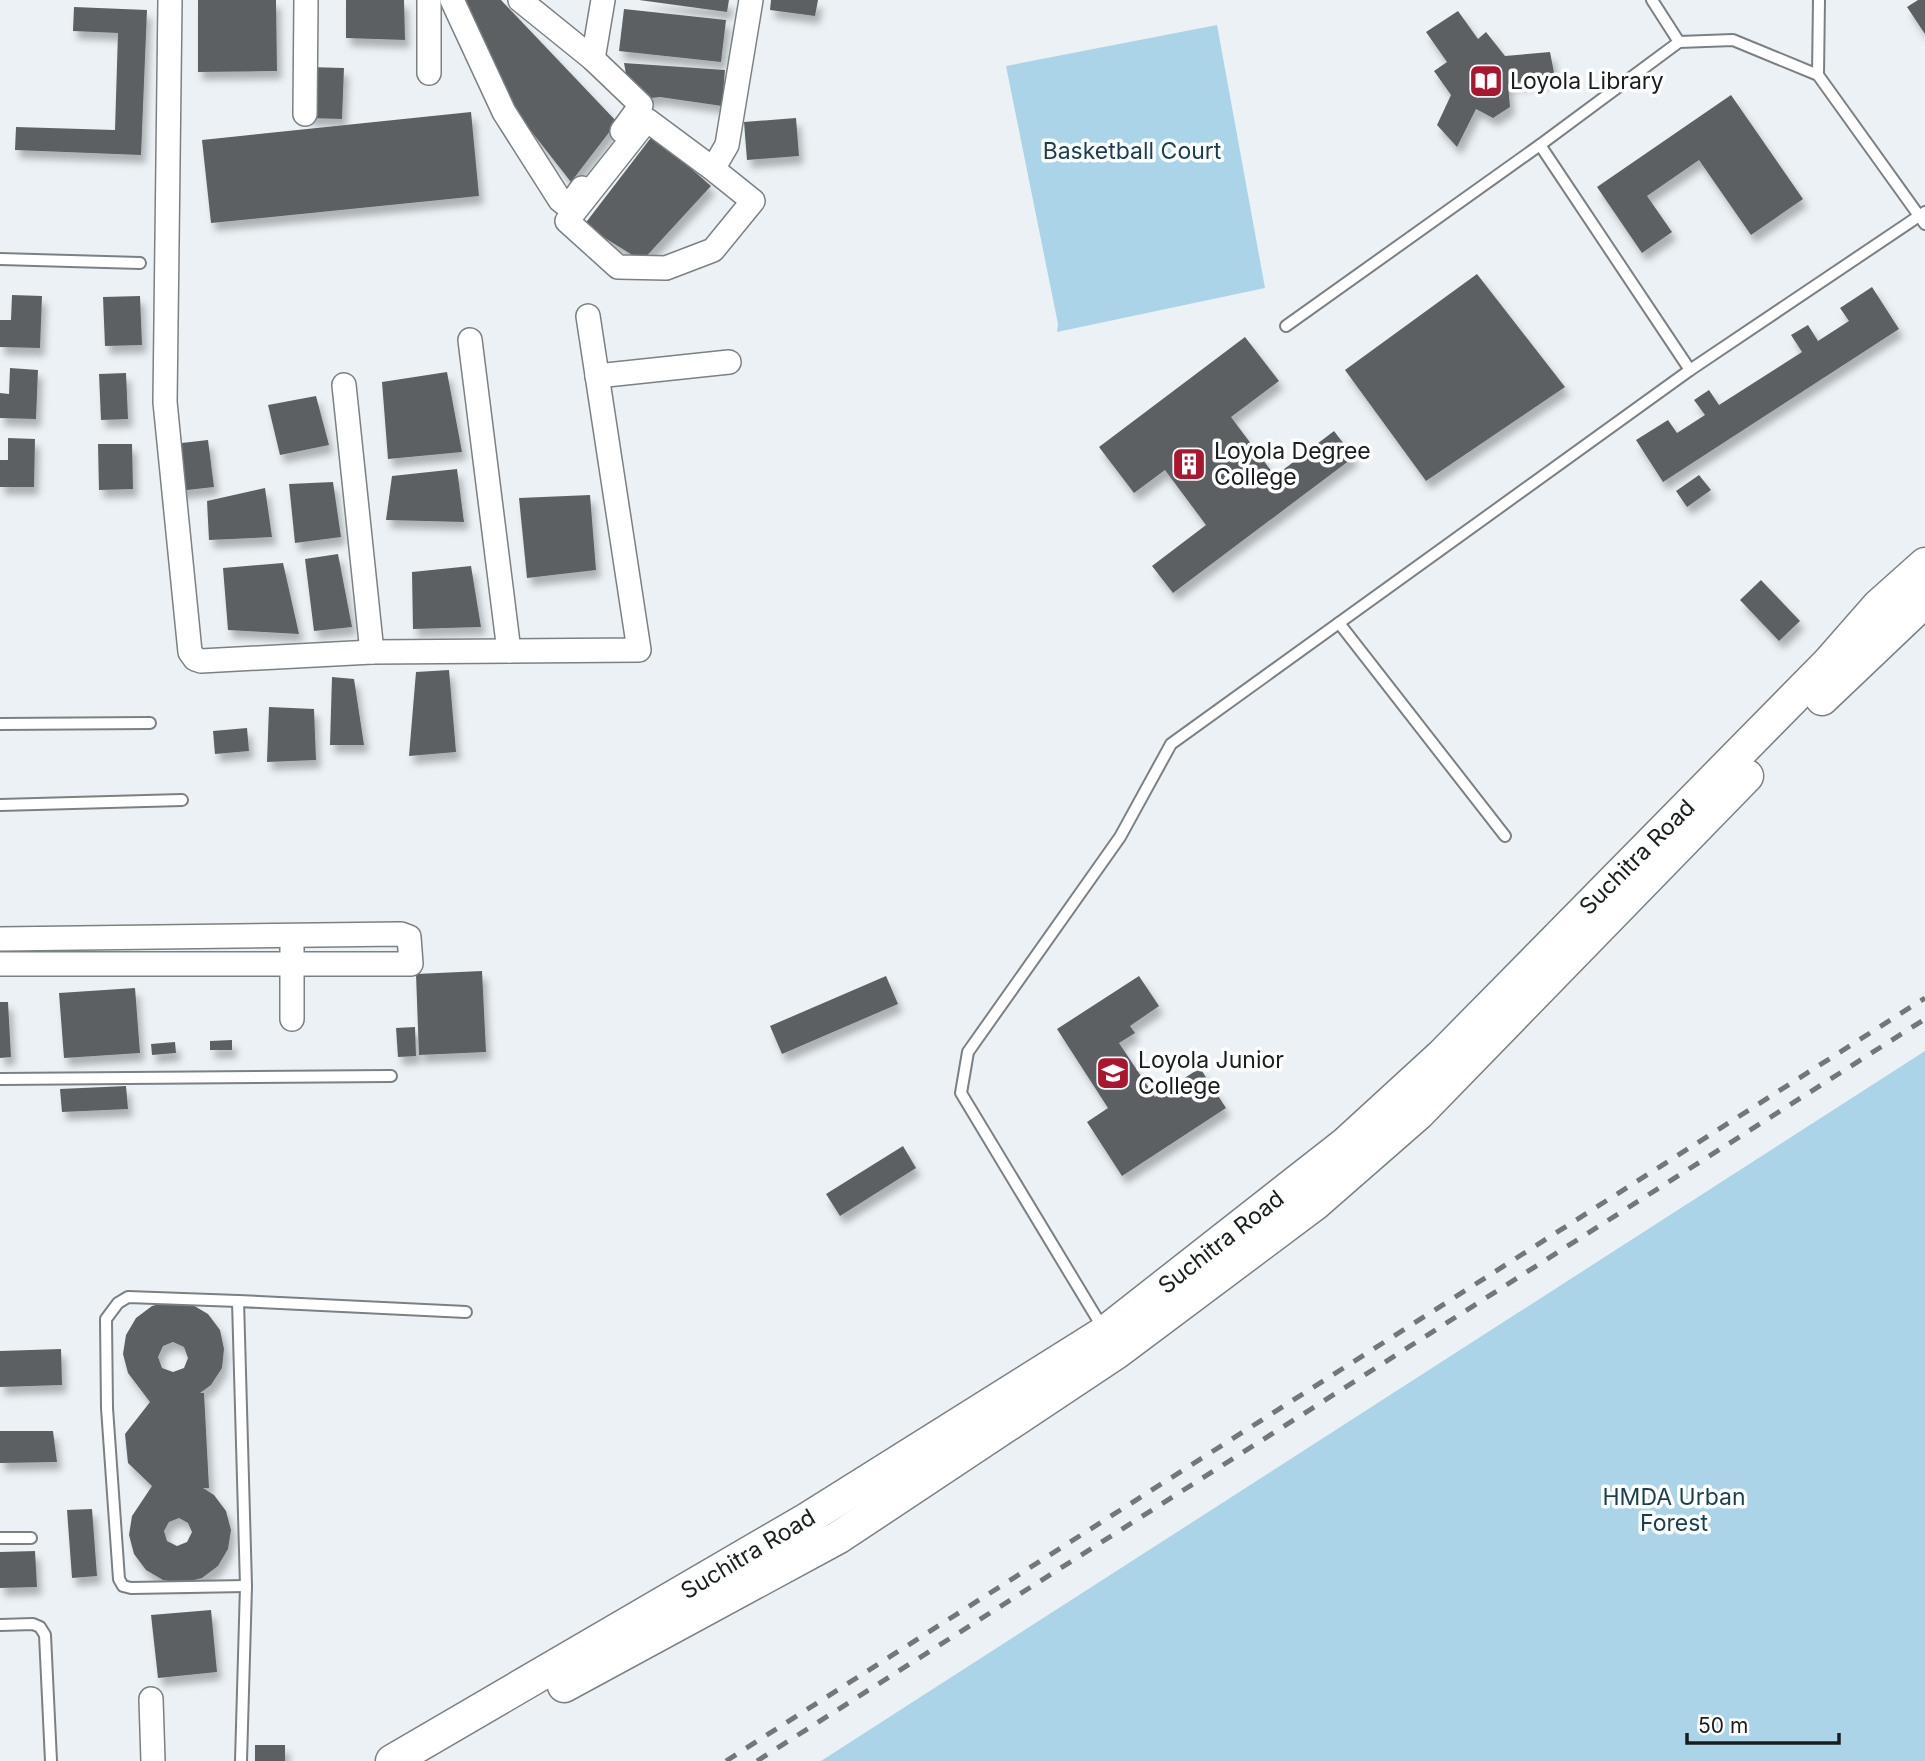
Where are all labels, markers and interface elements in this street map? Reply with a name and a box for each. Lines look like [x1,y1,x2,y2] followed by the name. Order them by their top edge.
[1467,62,1505,100] library icon: Loyola Library
[1510,67,1664,95] place label: Loyola Library
[1043,137,1222,165] park label: Basketball Court
[1214,437,1371,491] place label: Loyola Degree College
[1170,445,1208,483] building icon: Loyola Degree College
[1573,793,1701,921] street label: Suchitra Road
[1138,1046,1284,1100] place label: Loyola Junior College
[1094,1054,1132,1092] school or university icon: Loyola Junior College
[1153,1184,1289,1300] street label: Suchitra Road
[1603,1483,1745,1537] park label: HMDA Urban Forest
[676,1503,820,1605] street label: Suchitra Road
[1687,1702,1839,1746] scale bar
[1698,1713,1748,1738] text: 50 m

